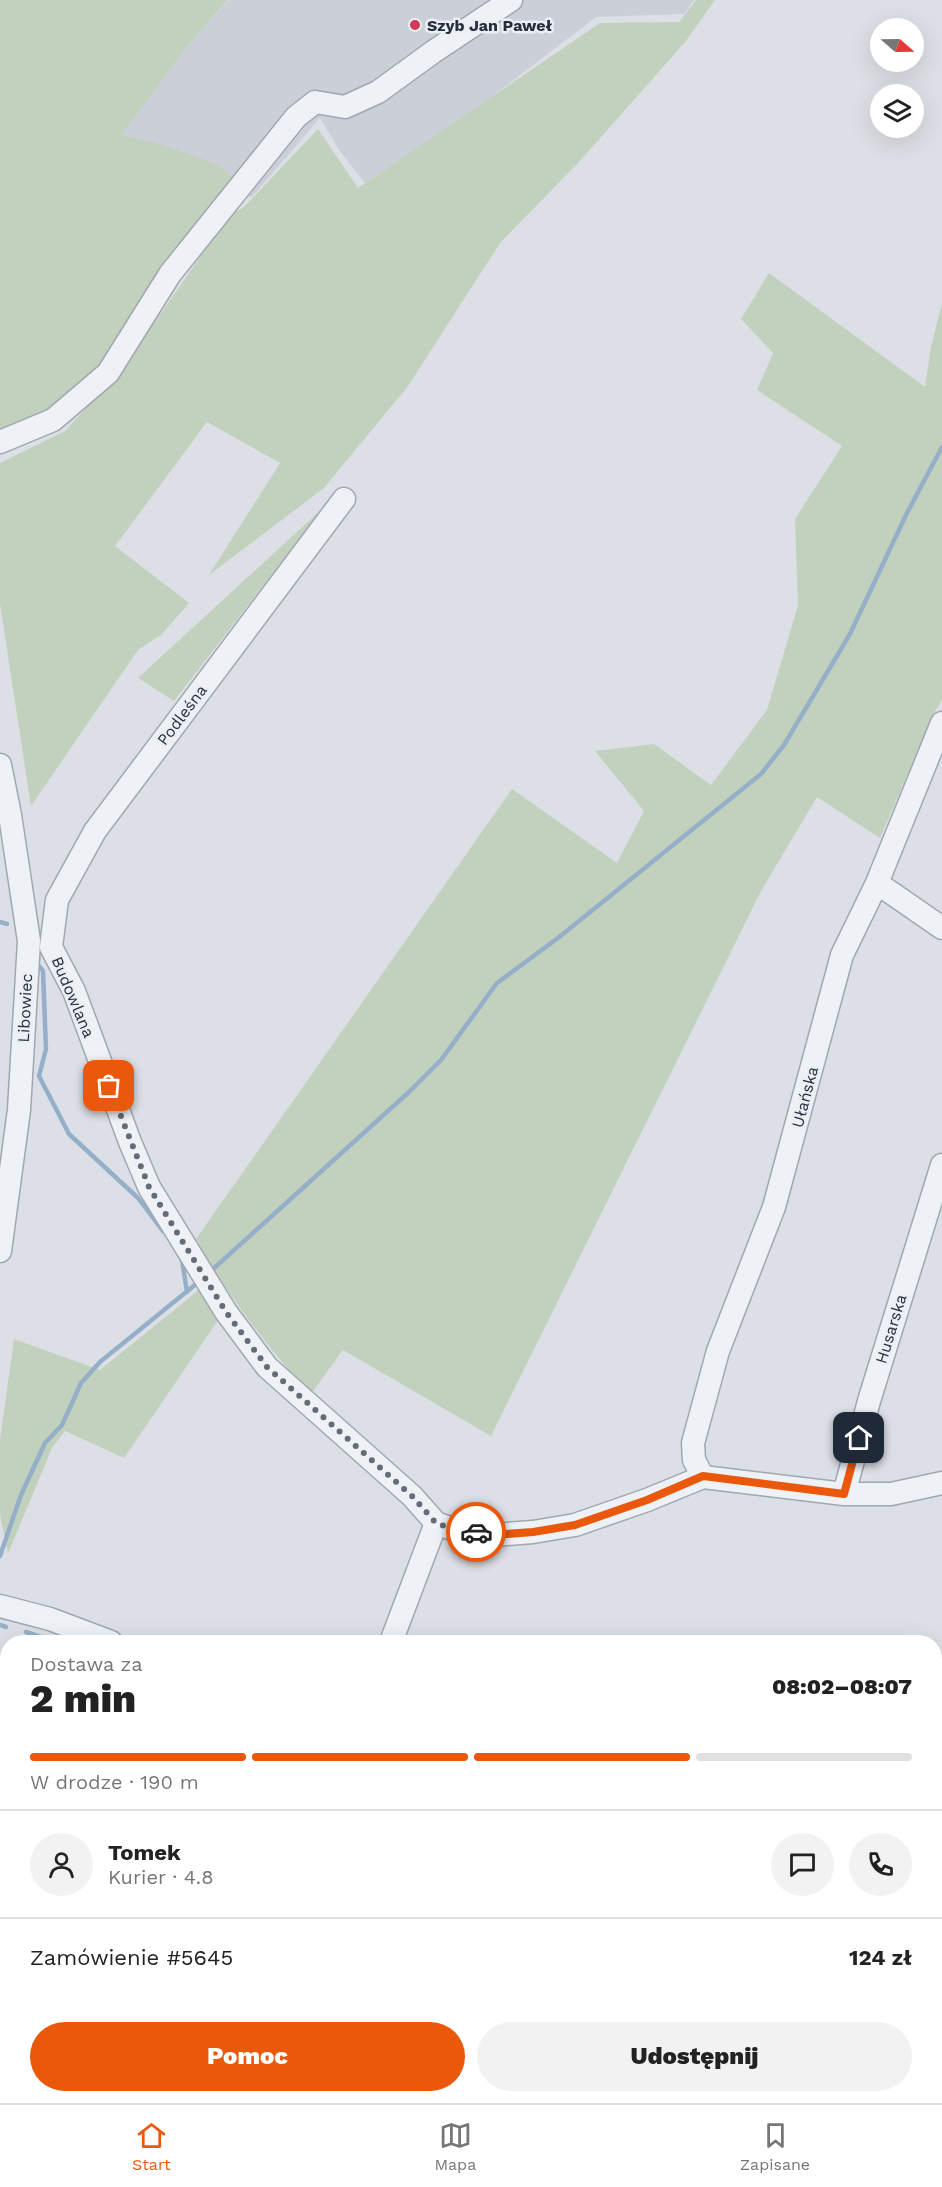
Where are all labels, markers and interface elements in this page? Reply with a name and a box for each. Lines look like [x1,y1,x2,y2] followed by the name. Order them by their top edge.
[427,16,553,35] place label: Szyb Jan Paweł
[408,18,422,32] marker: Szyb Jan Paweł
[870,18,924,72] north arrow
[870,18,924,138] map controls
[870,84,924,138] button: layers
[153,681,211,749] street label: Podleśna
[47,954,99,1040] street label: Budowlana
[14,973,36,1043] street label: Libowiec
[83,1060,134,1111] pin
[788,1064,822,1130] street label: Ułańska
[92,1069,125,1102] icon: bag
[871,1292,911,1366] street label: Husarska
[833,1412,884,1463] pin
[842,1421,875,1454] icon: home
[446,1502,506,1562] courier
[460,1516,493,1549] icon: car
[30,1652,143,1676] text: Dostawa za
[772,1674,912,1699] text: 08:02–08:07
[30,1676,136,1721] text: 2 min
[30,1770,199,1794] text: W drodze · 190 m
[30,1833,93,1896] button: person
[771,1833,834,1896] button: chat
[849,1833,912,1896] button: phone
[108,1840,181,1865] text: Tomek
[108,1865,213,1889] text: Kurier · 4.8
[30,1945,233,1970] text: Zamówienie #5645
[849,1945,912,1970] text: 124 zł
[30,2022,465,2091] button: Pomoc
[477,2022,912,2091] button: Udostępnij
[132,2119,171,2174] tab: Start
[435,2119,476,2174] tab: Mapa
[740,2119,810,2174] tab: Zapisane

